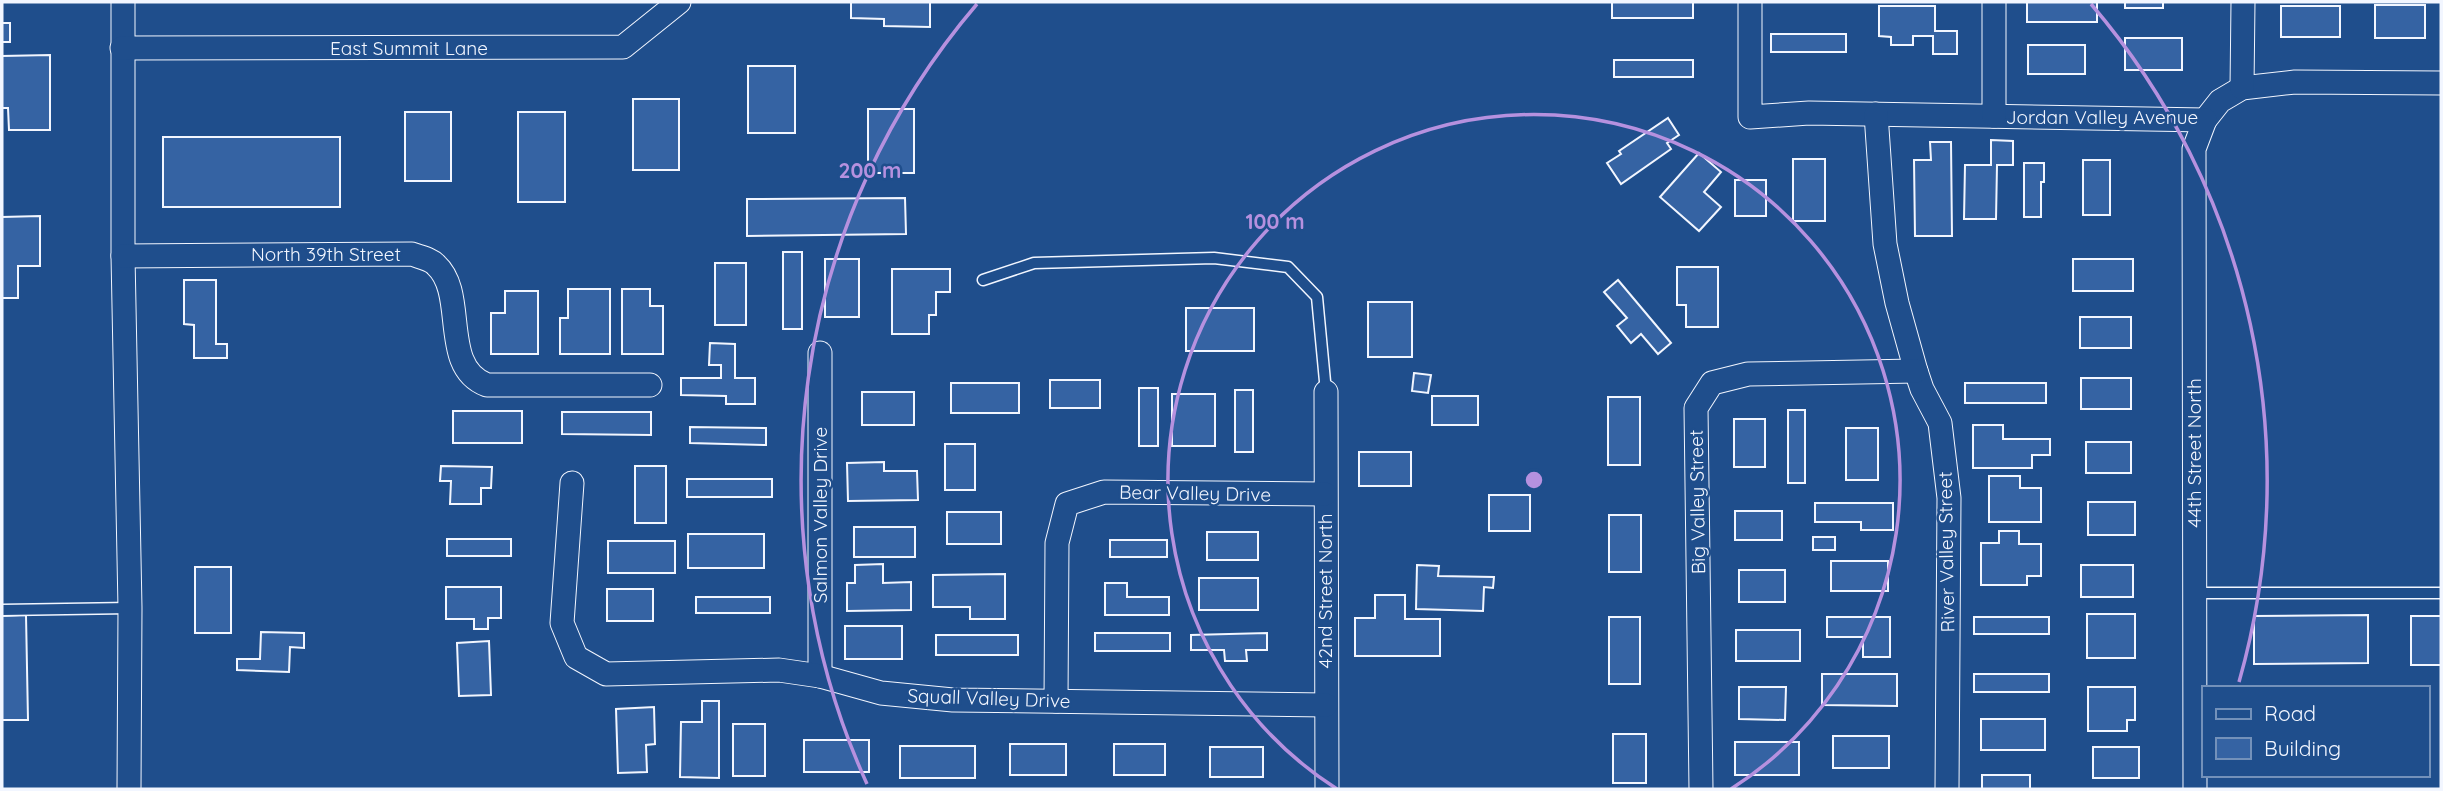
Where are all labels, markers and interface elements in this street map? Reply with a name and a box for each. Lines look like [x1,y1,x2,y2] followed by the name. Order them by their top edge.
[330,36,488,60] street label: East Summit Lane
[2006,105,2198,129] street label: Jordan Valley Avenue
[839,157,901,183] text: 200 m
[1245,208,1305,234] text: 100 m
[251,242,401,266] street label: North 39th Street
[2182,378,2206,528] street label: 44th Street North
[808,427,832,603] street label: Salmon Valley Drive
[1684,430,1710,574] street label: Big Valley Street
[1522,468,1546,492] centre of rings
[1933,471,1959,633] street label: River Valley Street
[1119,480,1271,506] street label: Bear Valley Drive
[1313,513,1337,669] street label: 42nd Street North
[907,683,1071,713] street label: Squall Valley Drive
[2202,686,2429,777] legend
[2264,700,2316,726] text: Road
[2264,735,2341,761] text: Building

